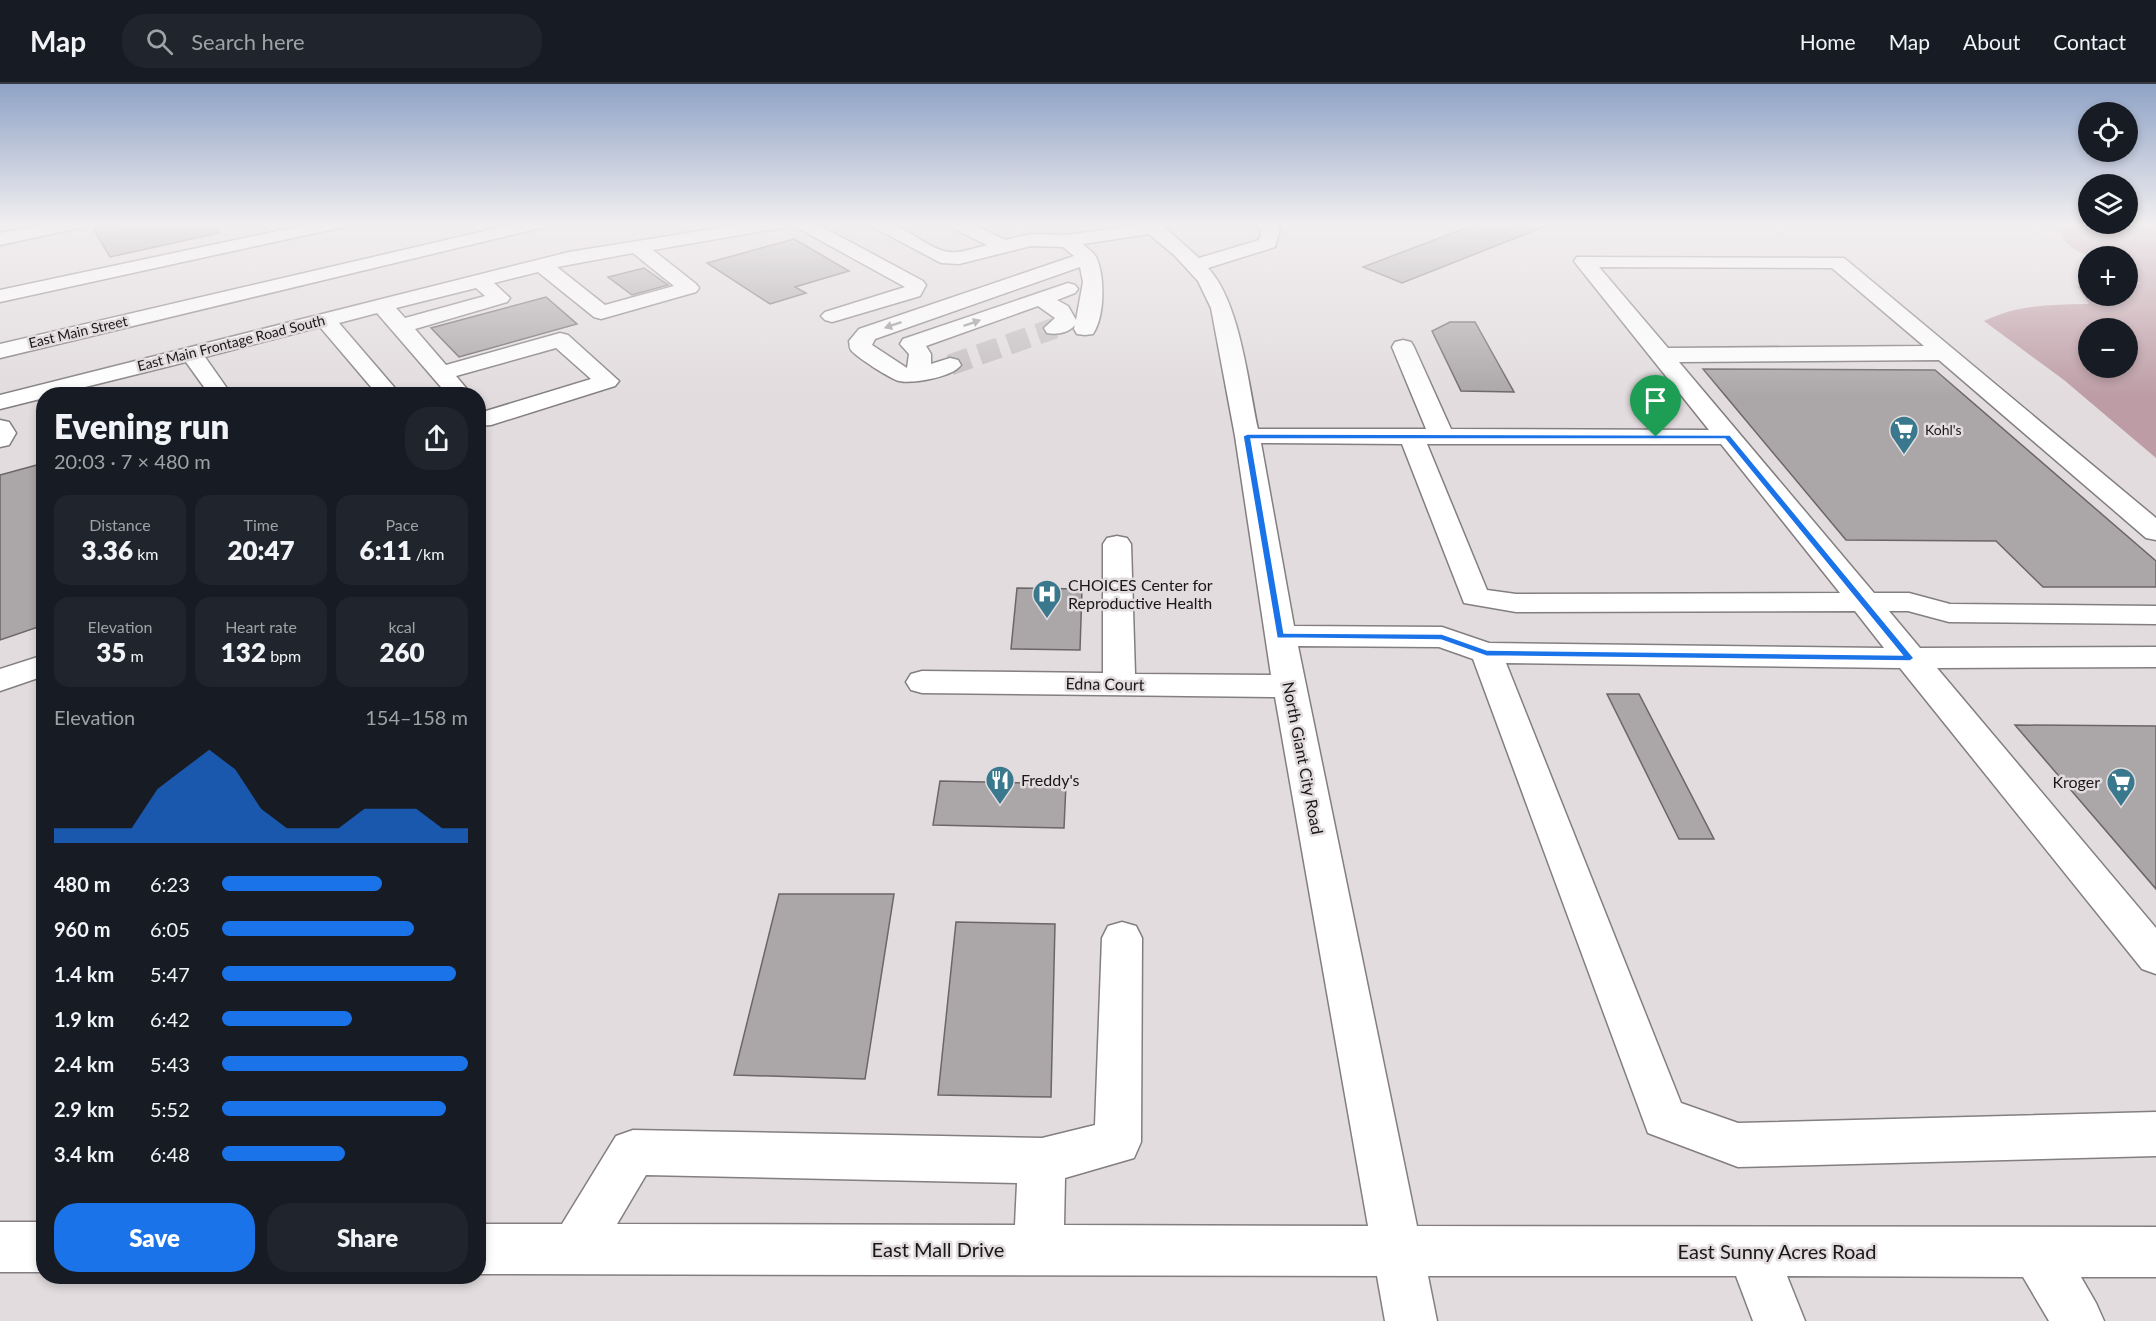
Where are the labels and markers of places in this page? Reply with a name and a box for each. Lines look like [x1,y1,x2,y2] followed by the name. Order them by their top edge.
[1630,375,1681,437] pin
[1888,414,1920,456] supermarket icon: Kohl's
[1925,421,1962,438] place label: Kohl's
[1068,575,1213,612] place label: CHOICES Center for Reproductive Health
[1031,578,1063,620] hospital icon: CHOICES Center for Reproductive Health
[984,764,1016,806] restaurant icon: Freddy's
[2105,766,2137,808] supermarket icon: Kroger
[1021,770,1080,789] place label: Freddy's
[2052,772,2100,791] place label: Kroger

